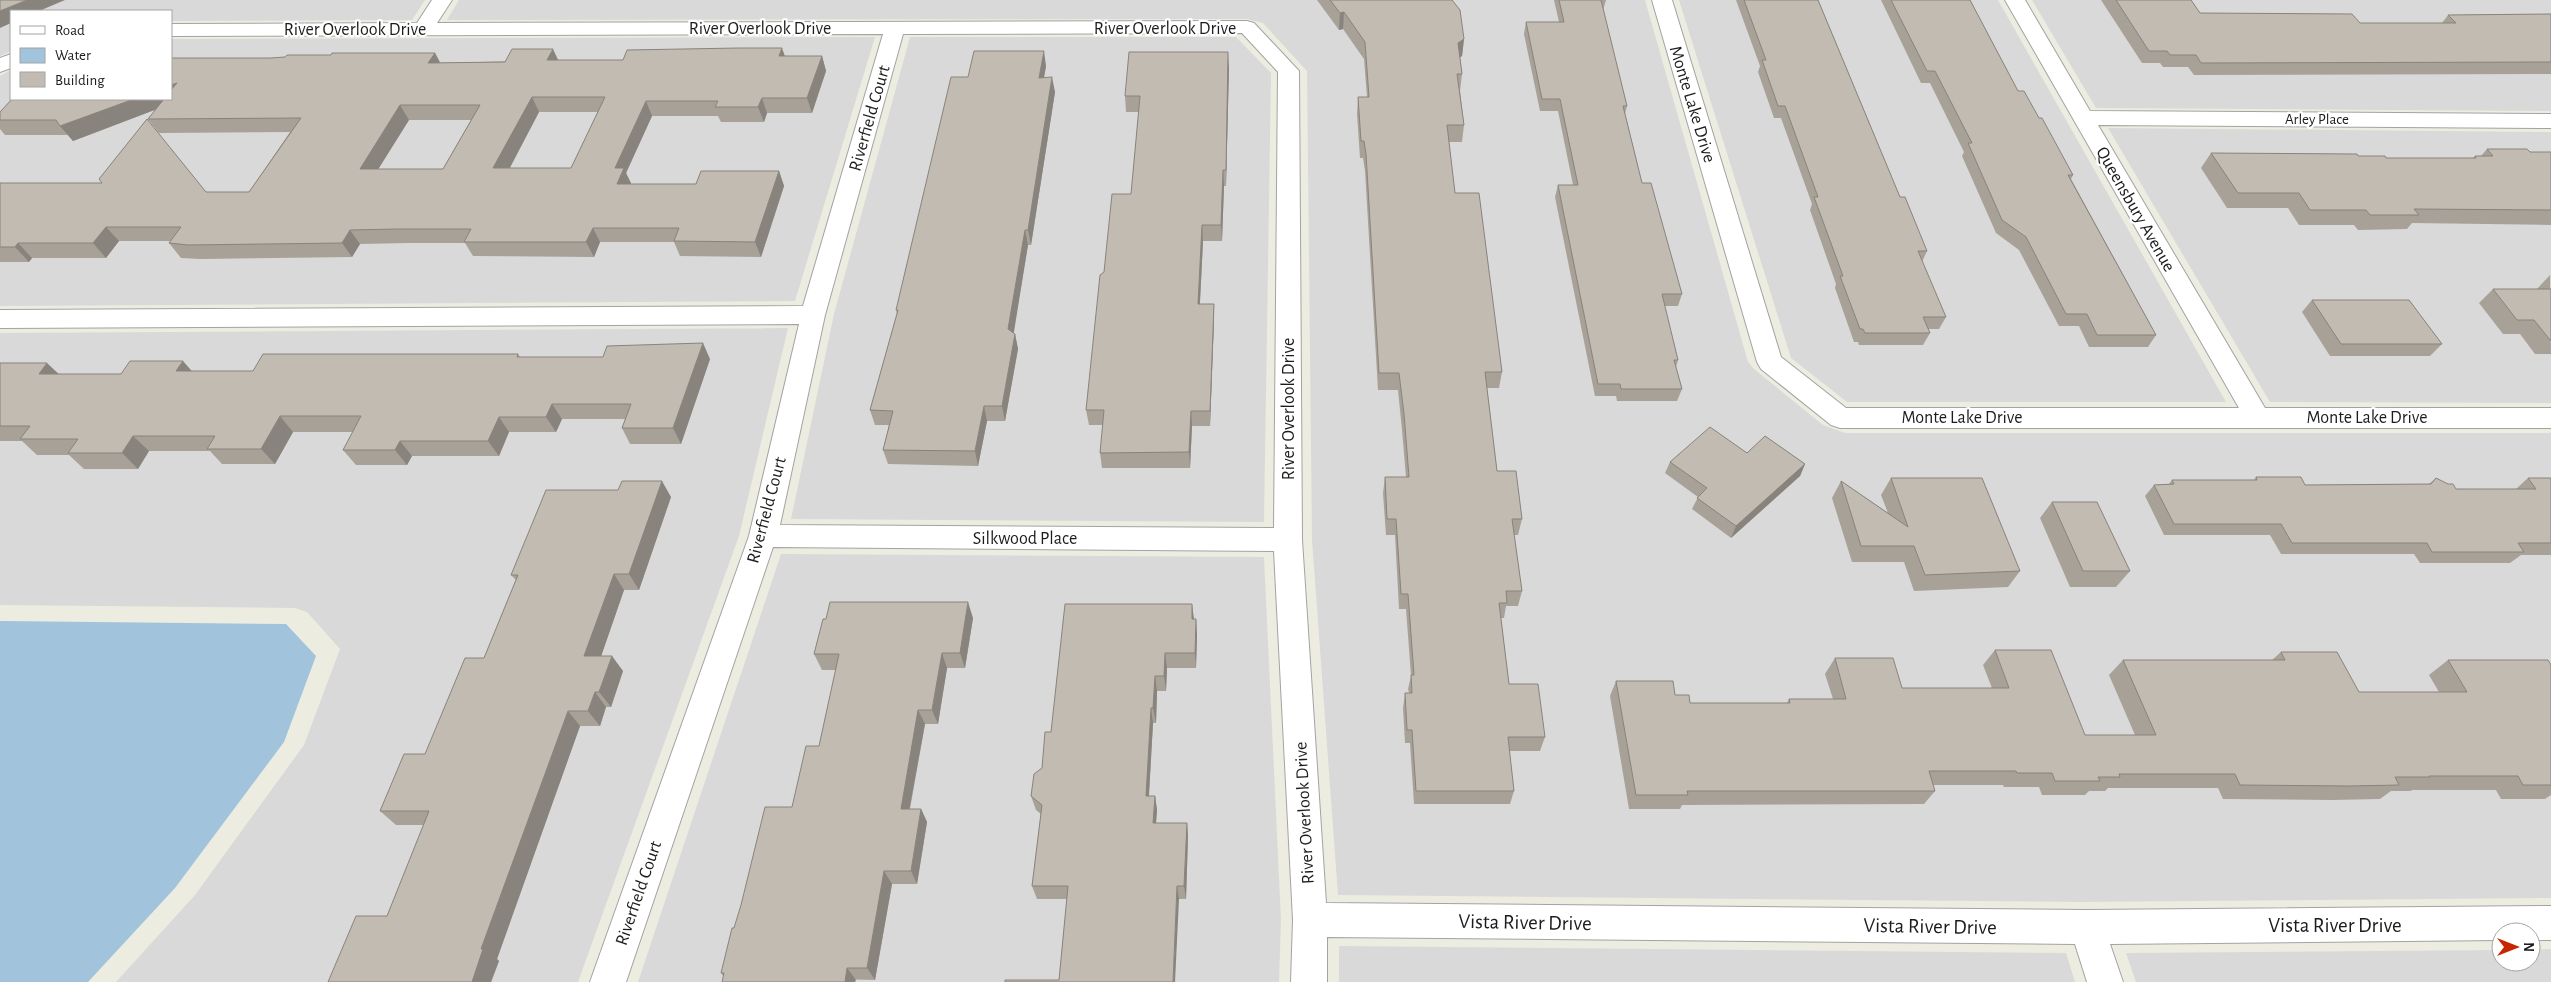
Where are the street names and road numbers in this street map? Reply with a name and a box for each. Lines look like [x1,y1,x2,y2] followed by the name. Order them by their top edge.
[689,20,831,38] street label: River Overlook Drive
[1094,20,1236,38] street label: River Overlook Drive
[284,21,426,39] street label: River Overlook Drive
[1666,44,1718,165] street label: Monte Lake Drive
[846,63,894,173] street label: Riverfield Court
[2285,112,2349,127] street label: Arley Place
[2092,144,2178,275] street label: Queensbury Avenue
[1280,338,1298,480] street label: River Overlook Drive
[1902,409,2022,427] street label: Monte Lake Drive
[2307,409,2427,427] street label: Monte Lake Drive
[744,455,790,565] street label: Riverfield Court
[973,530,1077,548] street label: Silkwood Place
[1292,741,1318,885] street label: River Overlook Drive
[613,839,665,948] street label: Riverfield Court
[1458,911,1592,934] street label: Vista River Drive
[1863,915,1997,938] street label: Vista River Drive
[2268,915,2402,936] street label: Vista River Drive

